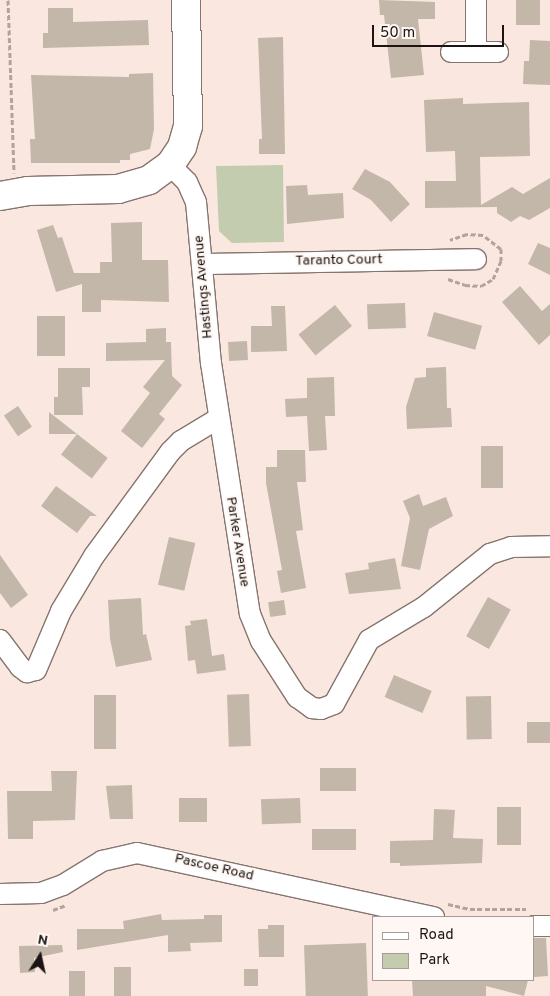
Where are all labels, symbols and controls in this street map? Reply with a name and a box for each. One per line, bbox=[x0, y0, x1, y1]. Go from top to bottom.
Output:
scale bar bbox=[375, 15, 508, 47]
text: 50 m bbox=[380, 24, 415, 43]
street label: Hastings Avenue bbox=[191, 234, 217, 340]
street label: Taranto Court bbox=[295, 252, 383, 270]
street label: Parker Avenue bbox=[222, 495, 252, 589]
street label: Pascoe Road bbox=[173, 851, 255, 885]
legend bbox=[372, 916, 535, 981]
text: Road bbox=[419, 926, 454, 945]
north arrow bbox=[15, 931, 65, 981]
text: N bbox=[36, 931, 49, 950]
text: Park bbox=[419, 951, 450, 970]

